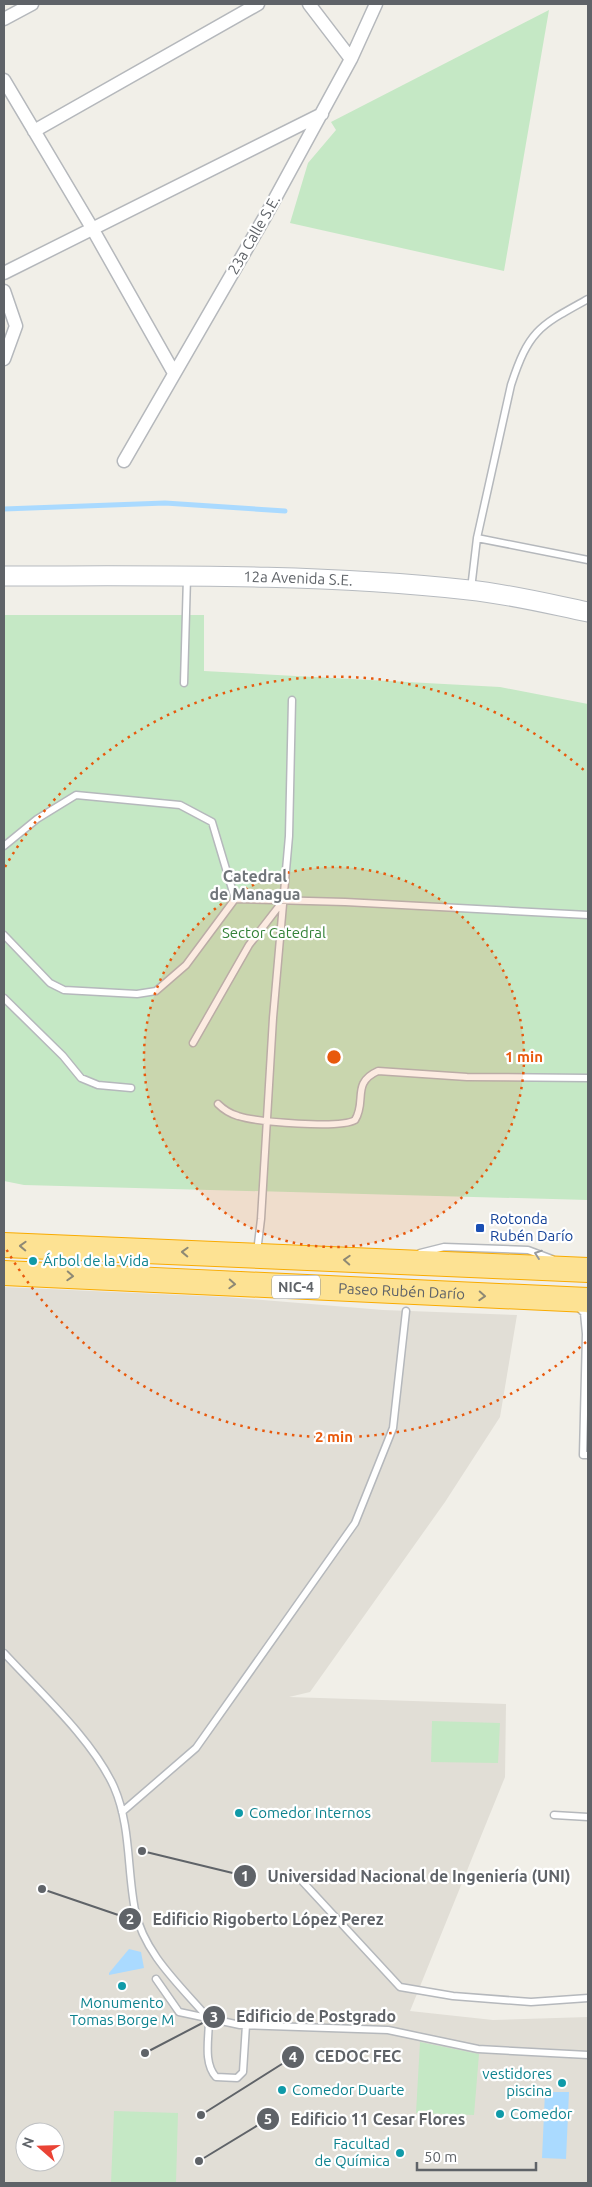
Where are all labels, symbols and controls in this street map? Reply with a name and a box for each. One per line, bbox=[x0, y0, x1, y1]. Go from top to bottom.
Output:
street label: 23a Calle S.E. bbox=[224, 192, 283, 277]
street label: 12a Avenida S.E. bbox=[243, 568, 353, 589]
district label: Catedral de Managua bbox=[209, 867, 301, 903]
park label: Sector Catedral bbox=[222, 924, 326, 941]
centre of rings bbox=[325, 1048, 343, 1066]
text: 1 min bbox=[505, 1048, 543, 1065]
place label: Rotonda Rubén Darío bbox=[490, 1210, 573, 1244]
marker: Rotonda Rubén Darío bbox=[474, 1222, 486, 1234]
one-way arrow bbox=[18, 1240, 26, 1251]
one-way arrow bbox=[181, 1247, 189, 1258]
one-way arrow bbox=[534, 1250, 543, 1260]
place label: Árbol de la Vida bbox=[43, 1252, 149, 1269]
marker: Árbol de la Vida bbox=[27, 1255, 39, 1267]
one-way arrow bbox=[343, 1255, 351, 1266]
one-way arrow bbox=[66, 1271, 74, 1282]
road number: NIC-4 bbox=[272, 1275, 320, 1298]
one-way arrow bbox=[228, 1279, 236, 1290]
street label: Paseo Rubén Darío bbox=[338, 1279, 465, 1302]
one-way arrow bbox=[478, 1291, 486, 1302]
text: 2 min bbox=[315, 1428, 353, 1445]
place label: Comedor Internos bbox=[249, 1804, 371, 1821]
marker: Comedor Internos bbox=[233, 1807, 245, 1819]
callout: Universidad Nacional de Ingeniería (UNI) bbox=[233, 1861, 580, 1892]
text: 1 bbox=[241, 1867, 249, 1884]
text: Universidad Nacional de Ingeniería (UNI) bbox=[268, 1867, 570, 1886]
callout: Edificio Rigoberto López Perez bbox=[118, 1904, 394, 1935]
text: 2 bbox=[126, 1910, 134, 1927]
text: Edificio Rigoberto López Perez bbox=[153, 1910, 384, 1928]
marker: Monumento Tomas Borge M bbox=[116, 1980, 128, 1992]
place label: Monumento Tomas Borge M bbox=[70, 1994, 174, 2028]
callout: Edificio de Postgrado bbox=[201, 2001, 407, 2032]
text: Edificio de Postgrado bbox=[236, 2007, 396, 2025]
text: 3 bbox=[210, 2008, 218, 2025]
callout: CEDOC FEC bbox=[280, 2041, 412, 2072]
text: CEDOC FEC bbox=[315, 2047, 401, 2065]
text: 4 bbox=[289, 2048, 297, 2065]
place label: vestidores piscina bbox=[482, 2065, 552, 2099]
marker: vestidores piscina bbox=[556, 2077, 568, 2089]
place label: Comedor Duarte bbox=[292, 2081, 405, 2098]
marker: Comedor Duarte bbox=[276, 2084, 288, 2096]
callout: Edificio 11 Cesar Flores bbox=[256, 2103, 475, 2134]
place label: Comedor bbox=[510, 2105, 573, 2122]
marker: Comedor bbox=[494, 2108, 506, 2120]
text: 5 bbox=[264, 2110, 272, 2127]
text: Edificio 11 Cesar Flores bbox=[291, 2110, 465, 2128]
north arrow bbox=[15, 2122, 65, 2172]
text: N bbox=[18, 2135, 37, 2150]
place label: Facultad de Química bbox=[314, 2135, 390, 2169]
scale bar bbox=[417, 2140, 536, 2172]
marker: Facultad de Química bbox=[394, 2147, 406, 2159]
text: 50 m bbox=[424, 2148, 457, 2165]

